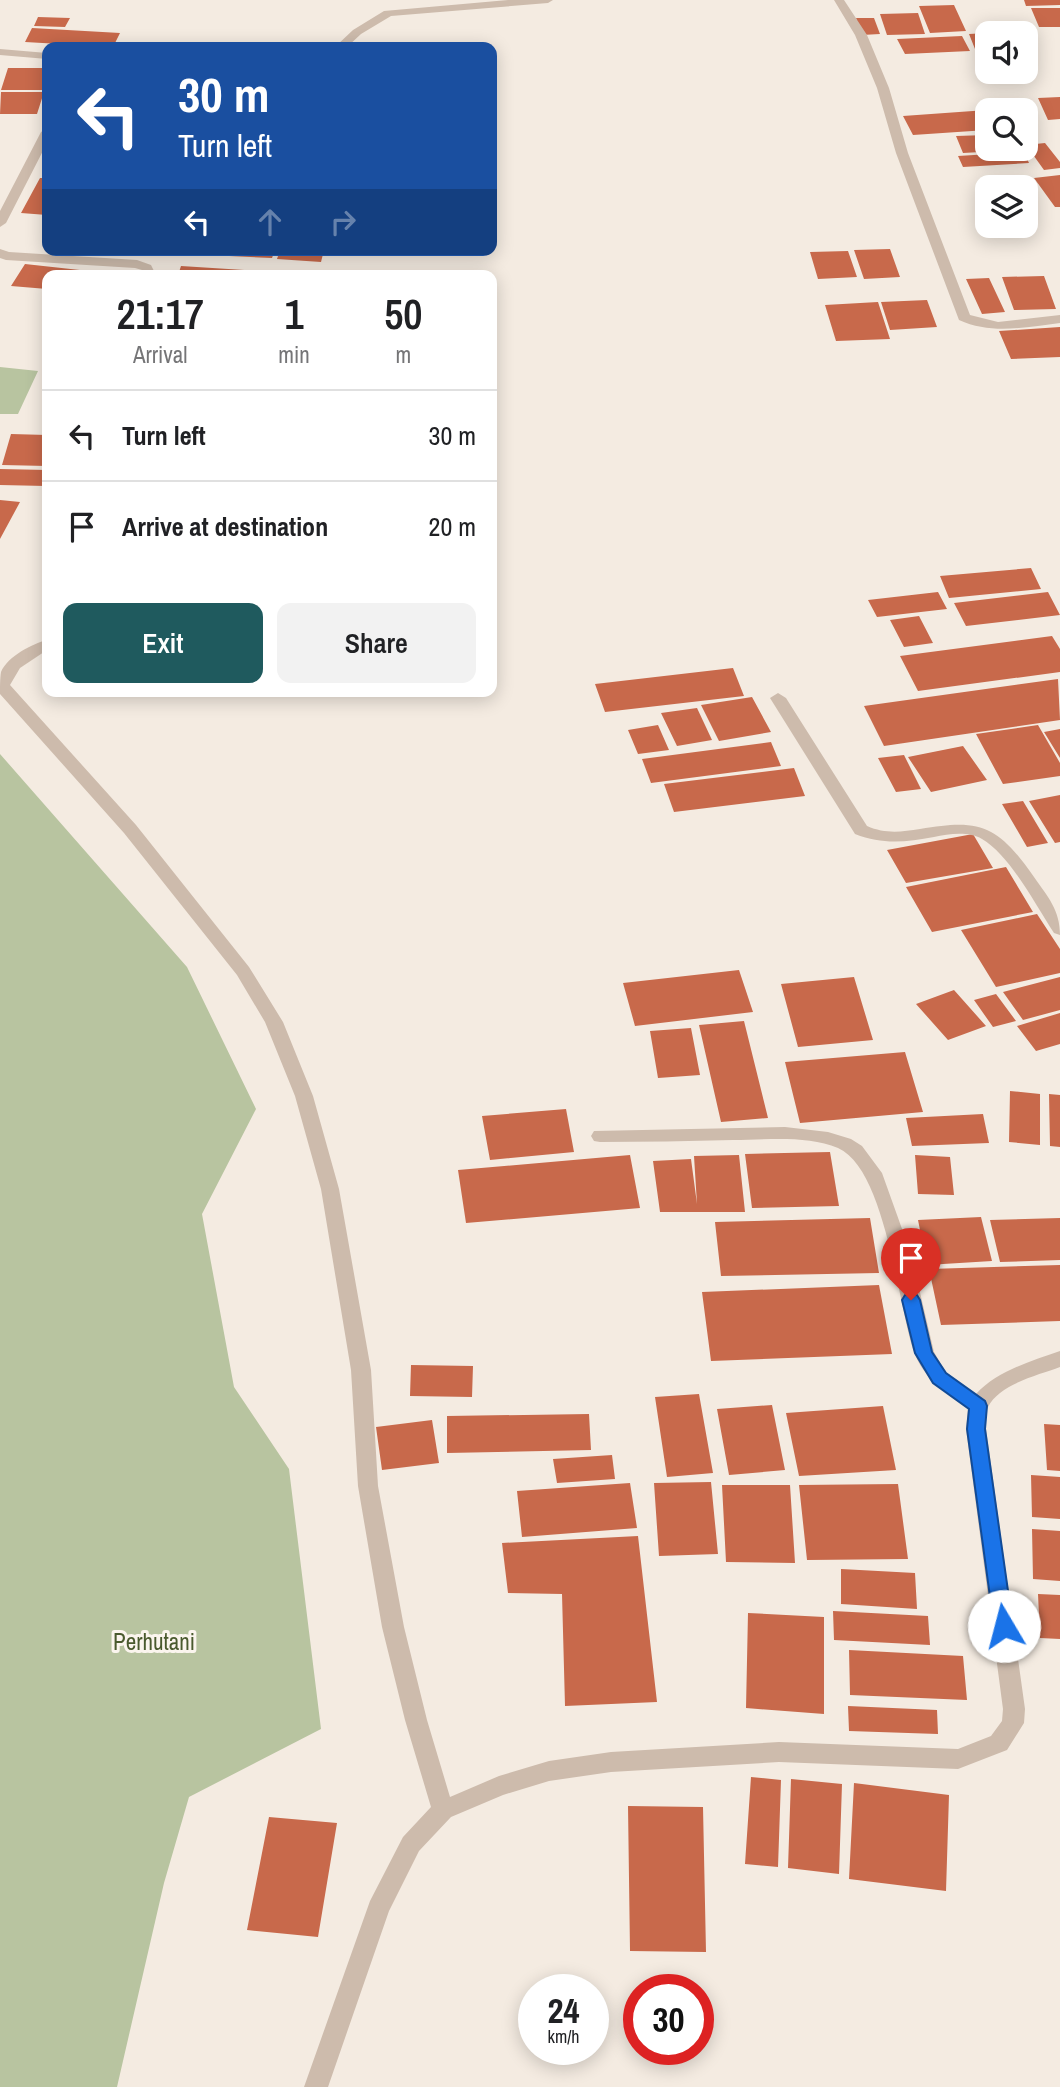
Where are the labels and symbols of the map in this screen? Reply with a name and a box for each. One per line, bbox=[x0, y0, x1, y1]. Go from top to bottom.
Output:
pin bbox=[881, 1228, 941, 1300]
position arrow bbox=[967, 1589, 1041, 1663]
park label: Perhutani bbox=[113, 1626, 195, 1657]
speed limit sign: 30 bbox=[623, 1974, 714, 2065]

